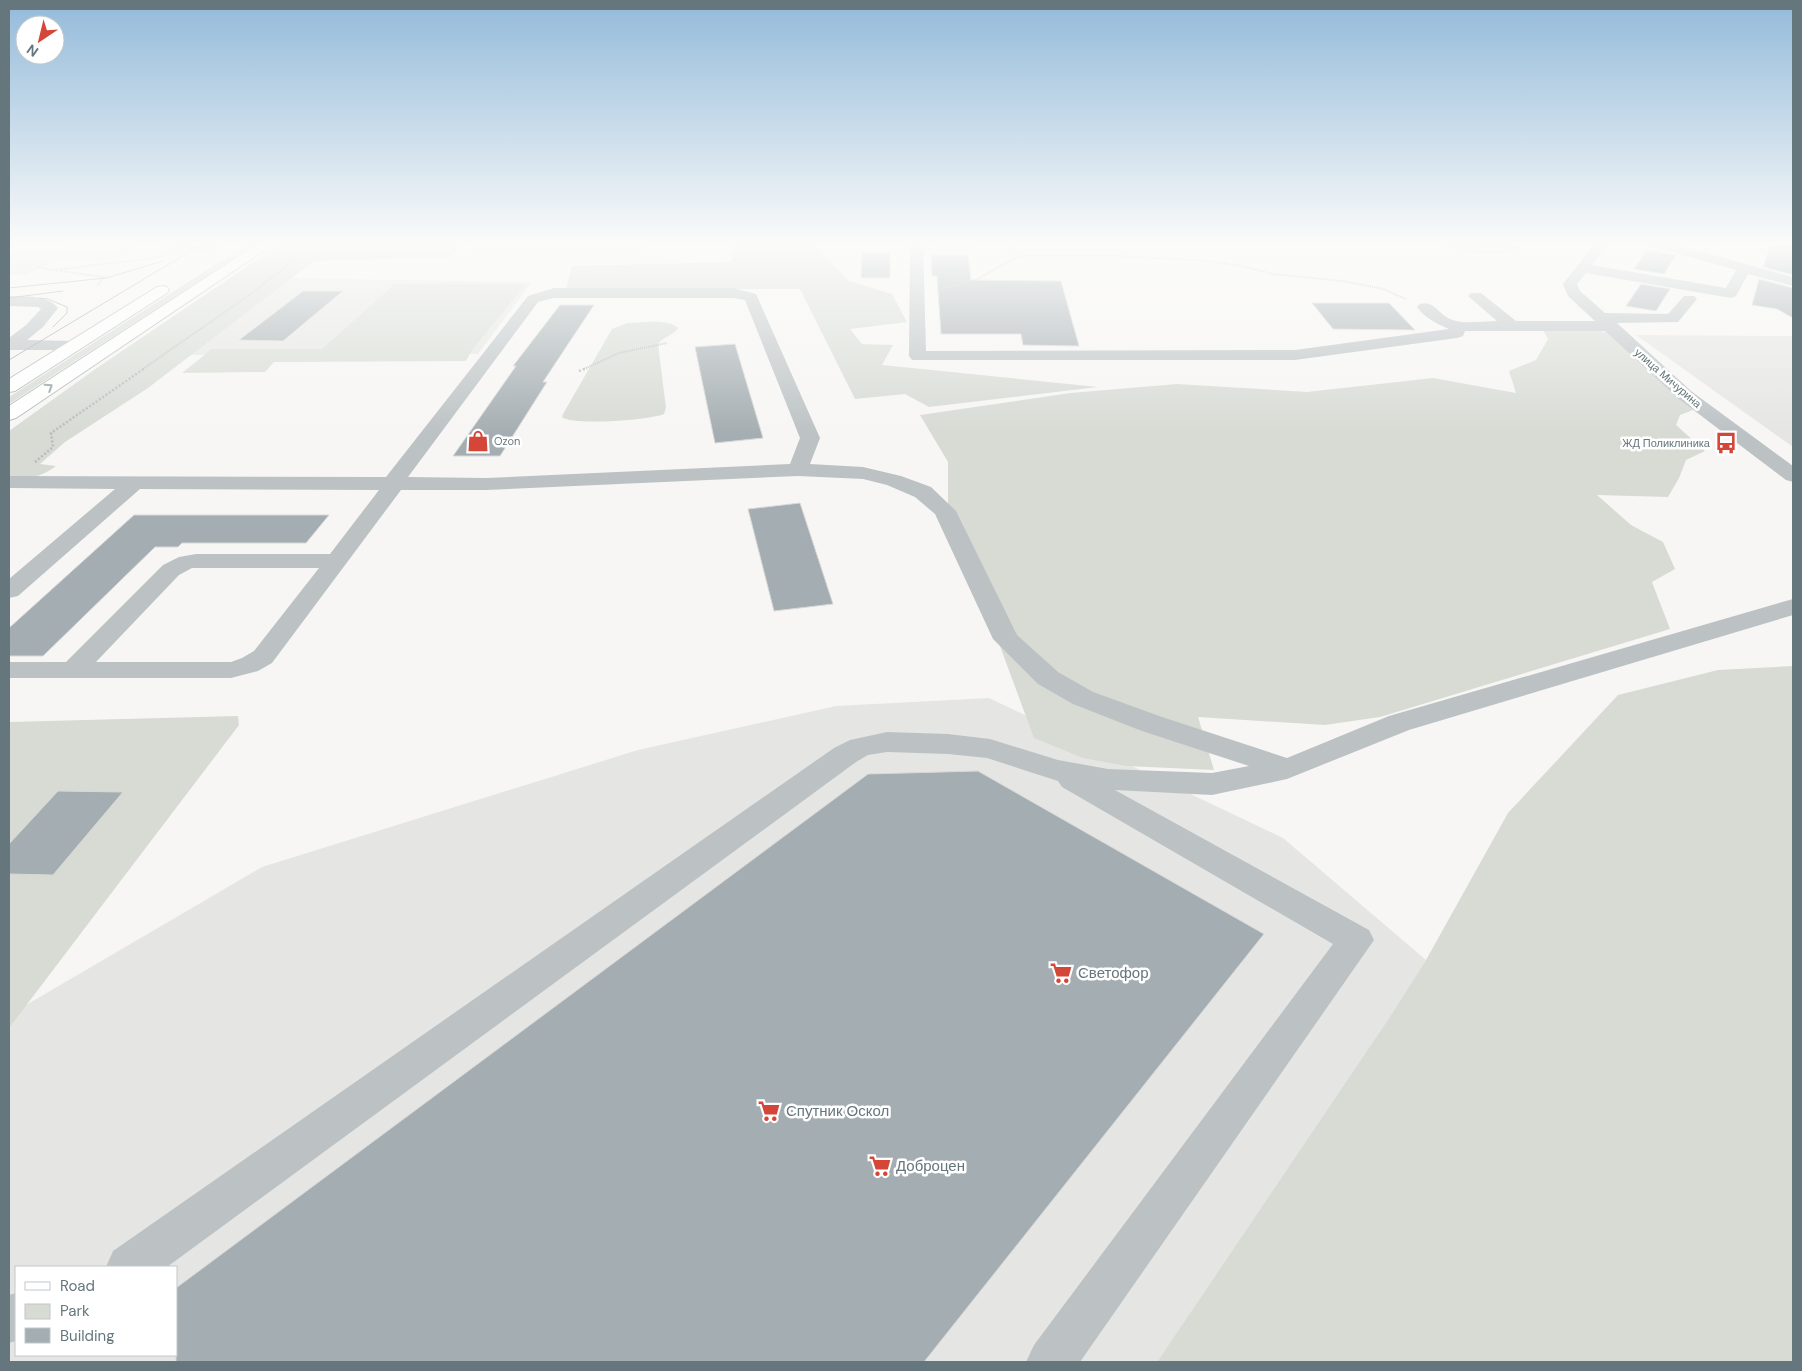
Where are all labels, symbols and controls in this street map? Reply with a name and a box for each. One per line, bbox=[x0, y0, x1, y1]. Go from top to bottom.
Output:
north arrow bbox=[15, 15, 65, 65]
text: N bbox=[23, 40, 42, 61]
street label: улица Мичурина bbox=[1632, 345, 1705, 411]
one-way arrow bbox=[44, 384, 53, 393]
shop icon: Ozon bbox=[465, 428, 491, 454]
bus stop icon: ЖД Поликлиника bbox=[1713, 430, 1739, 456]
place label: Ozon bbox=[494, 434, 520, 448]
place label: ЖД Поликлиника bbox=[1622, 436, 1711, 450]
supermarket icon: Светофор bbox=[1048, 960, 1074, 986]
place label: Светофор bbox=[1078, 963, 1149, 983]
supermarket icon: Спутник Оскол bbox=[756, 1098, 782, 1124]
place label: Спутник Оскол bbox=[786, 1101, 889, 1121]
supermarket icon: Доброцен bbox=[867, 1153, 893, 1179]
place label: Доброцен bbox=[896, 1156, 965, 1176]
legend bbox=[15, 1266, 178, 1356]
text: Road bbox=[60, 1276, 95, 1296]
text: Park bbox=[60, 1301, 90, 1321]
text: Building bbox=[60, 1326, 115, 1346]

